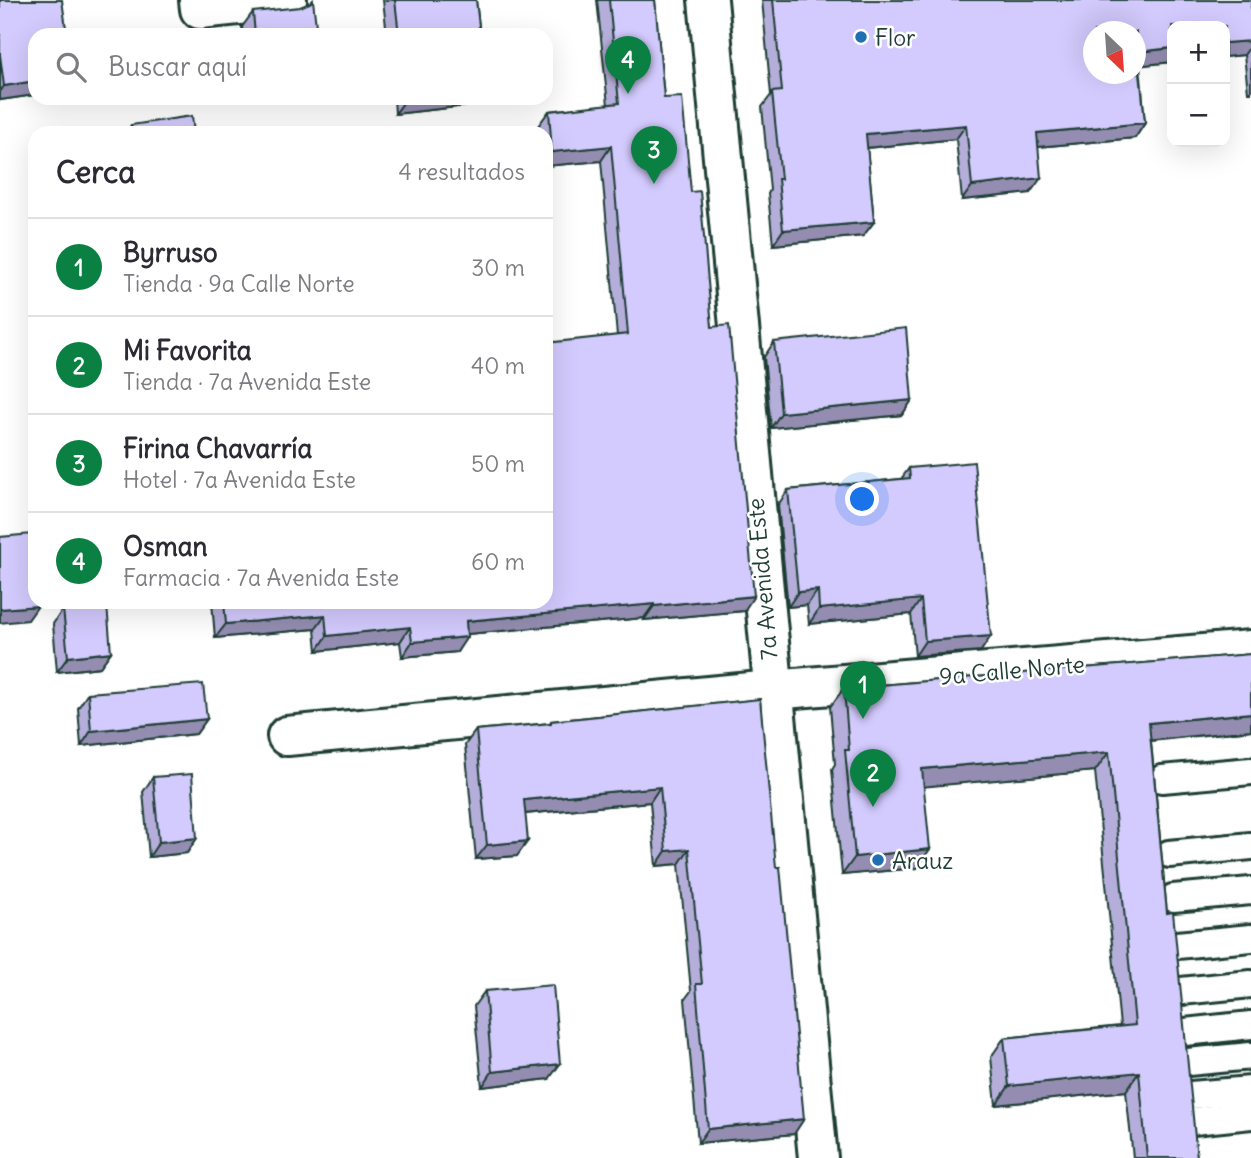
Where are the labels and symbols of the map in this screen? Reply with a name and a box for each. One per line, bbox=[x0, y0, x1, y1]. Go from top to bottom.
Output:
north arrow bbox=[1083, 21, 1146, 84]
place label: Flor bbox=[875, 23, 916, 52]
marker: Flor bbox=[853, 29, 869, 45]
pin: 4 bbox=[605, 36, 651, 94]
pin: 3 bbox=[631, 126, 677, 184]
your location bbox=[845, 482, 879, 516]
street label: 7a Avenida Este bbox=[740, 497, 784, 661]
street label: 9a Calle Norte bbox=[938, 649, 1086, 691]
pin: 1 bbox=[840, 661, 886, 719]
pin: 2 bbox=[850, 749, 896, 807]
place label: Arauz bbox=[892, 846, 953, 875]
marker: Arauz bbox=[870, 852, 886, 868]

